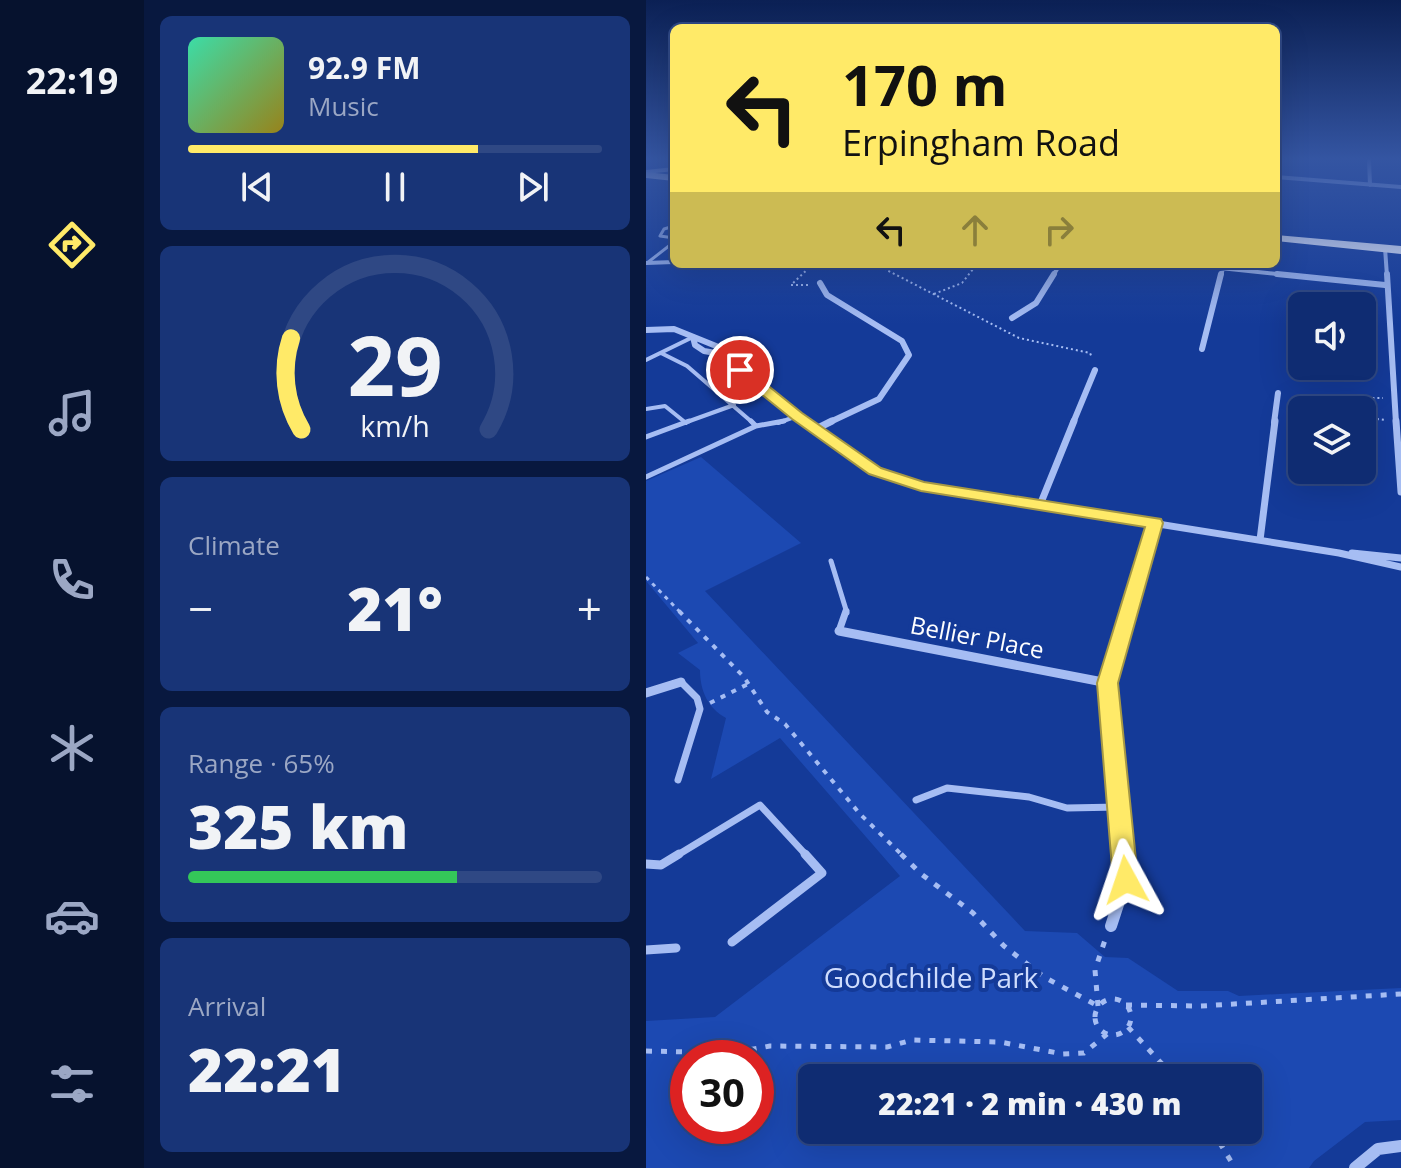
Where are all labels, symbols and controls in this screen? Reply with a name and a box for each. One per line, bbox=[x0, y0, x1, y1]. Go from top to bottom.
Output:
text: 170 m bbox=[842, 46, 1008, 122]
text: 92.9 FM bbox=[308, 47, 421, 88]
text: 22:19 bbox=[26, 56, 118, 105]
icon: left bbox=[710, 56, 814, 160]
text: Music bbox=[308, 88, 379, 124]
text: Erpingham Road bbox=[842, 118, 1120, 167]
icon: previous bbox=[235, 165, 279, 209]
icon: pause bbox=[373, 165, 417, 209]
icon: next bbox=[511, 165, 555, 209]
icon: left bbox=[869, 208, 913, 252]
icon: ahead bbox=[953, 208, 997, 252]
icon: right bbox=[1037, 208, 1081, 252]
icon: directions bbox=[44, 217, 100, 273]
map controls bbox=[1288, 292, 1376, 484]
button: sound bbox=[1288, 292, 1376, 380]
text: 29 bbox=[347, 306, 443, 419]
pin bbox=[706, 336, 774, 404]
icon: arrive bbox=[718, 348, 762, 392]
icon: music bbox=[44, 385, 100, 441]
button: layers bbox=[1288, 396, 1376, 484]
text: km/h bbox=[360, 406, 430, 445]
text: Climate bbox=[188, 527, 280, 563]
icon: phone bbox=[44, 552, 100, 608]
text: 21° bbox=[347, 567, 443, 649]
text: − bbox=[188, 578, 213, 638]
text: + bbox=[577, 578, 602, 638]
street label: Bellier Place bbox=[908, 607, 1047, 666]
icon: climate bbox=[44, 720, 100, 776]
text: Range · 65% bbox=[188, 745, 335, 781]
text: 325 km bbox=[188, 785, 409, 867]
position arrow bbox=[1084, 838, 1168, 922]
icon: car bbox=[44, 888, 100, 944]
park label: Goodchilde Park bbox=[824, 958, 1039, 996]
text: Arrival bbox=[188, 988, 266, 1024]
text: 22:21 bbox=[188, 1028, 346, 1110]
speed limit sign: 30 bbox=[670, 1040, 774, 1144]
icon: filters bbox=[44, 1056, 100, 1112]
text: 22:21 · 2 min · 430 m bbox=[878, 1083, 1182, 1124]

